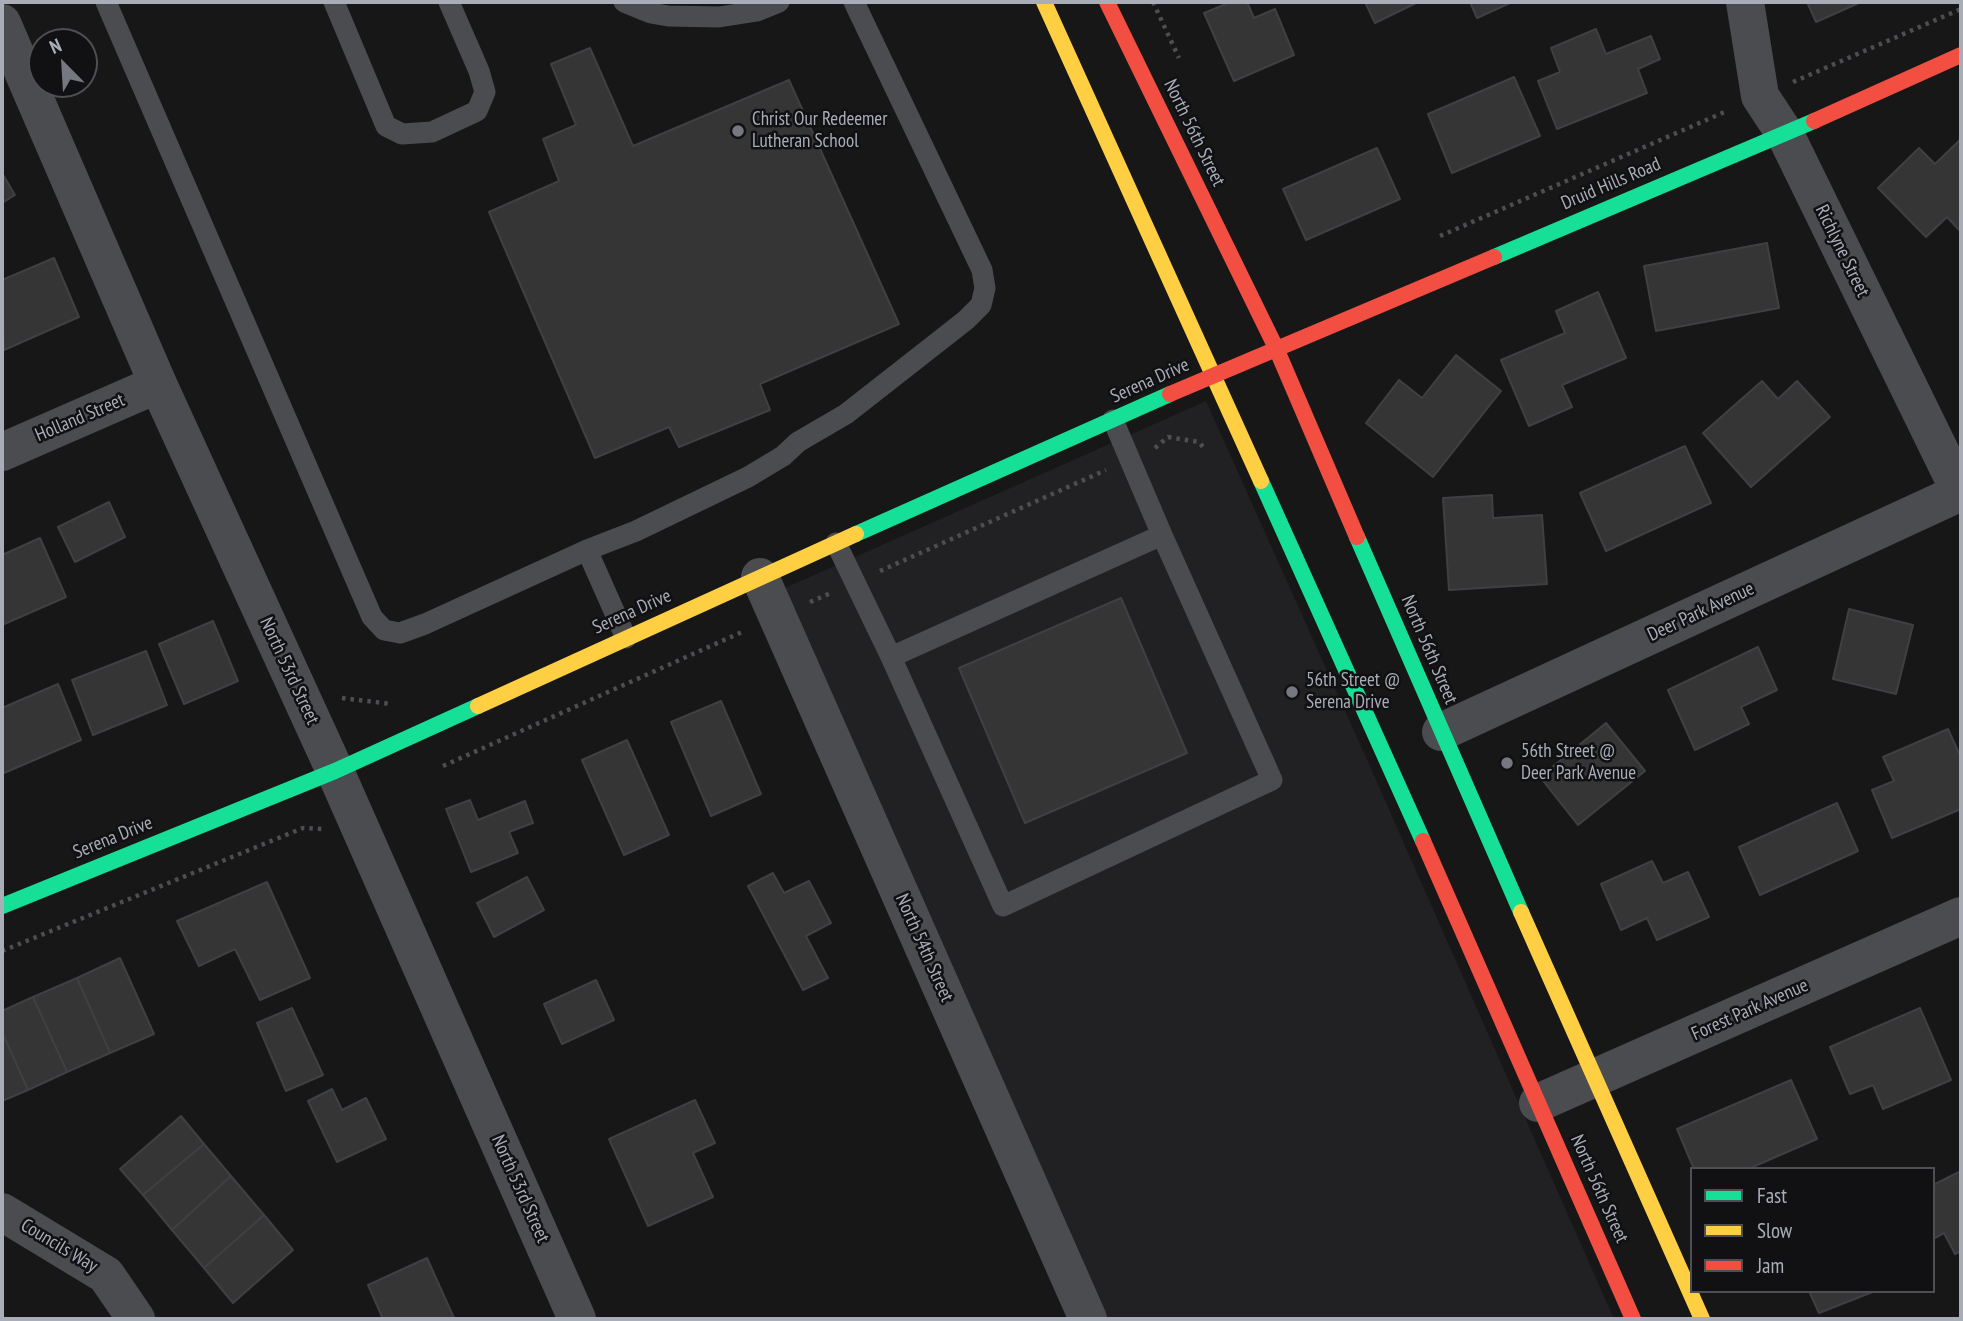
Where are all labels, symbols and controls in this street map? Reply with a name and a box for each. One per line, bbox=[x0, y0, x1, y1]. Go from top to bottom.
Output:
north arrow bbox=[28, 28, 98, 98]
text: N bbox=[46, 33, 65, 59]
street label: North 56th Street bbox=[1158, 76, 1230, 190]
place label: Christ Our Redeemer Lutheran School bbox=[752, 109, 887, 153]
marker: Christ Our Redeemer Lutheran School bbox=[730, 123, 746, 139]
street label: Druid Hills Road bbox=[1558, 153, 1664, 215]
street label: Richlyne Street bbox=[1810, 201, 1874, 301]
street label: Serena Drive bbox=[1107, 354, 1193, 408]
street label: Holland Street bbox=[32, 389, 128, 447]
street label: Deer Park Avenue bbox=[1644, 577, 1758, 647]
street label: Serena Drive bbox=[589, 585, 675, 639]
street label: North 56th Street bbox=[1396, 592, 1462, 708]
street label: North 53rd Street bbox=[254, 614, 324, 728]
place label: 56th Street @ Serena Drive bbox=[1306, 670, 1400, 714]
marker: 56th Street @ Serena Drive bbox=[1284, 684, 1300, 700]
place label: 56th Street @ Deer Park Avenue bbox=[1521, 741, 1636, 785]
marker: 56th Street @ Deer Park Avenue bbox=[1499, 755, 1515, 771]
street label: Serena Drive bbox=[70, 812, 156, 864]
street label: North 54th Street bbox=[890, 890, 958, 1006]
street label: Forest Park Avenue bbox=[1688, 974, 1812, 1046]
street label: North 56th Street bbox=[1565, 1131, 1633, 1247]
street label: North 53rd Street bbox=[486, 1132, 554, 1246]
legend bbox=[1690, 1167, 1935, 1293]
text: Fast bbox=[1757, 1182, 1787, 1209]
street label: Councils Way bbox=[16, 1214, 102, 1278]
text: Slow bbox=[1757, 1217, 1792, 1244]
text: Jam bbox=[1757, 1252, 1784, 1279]

